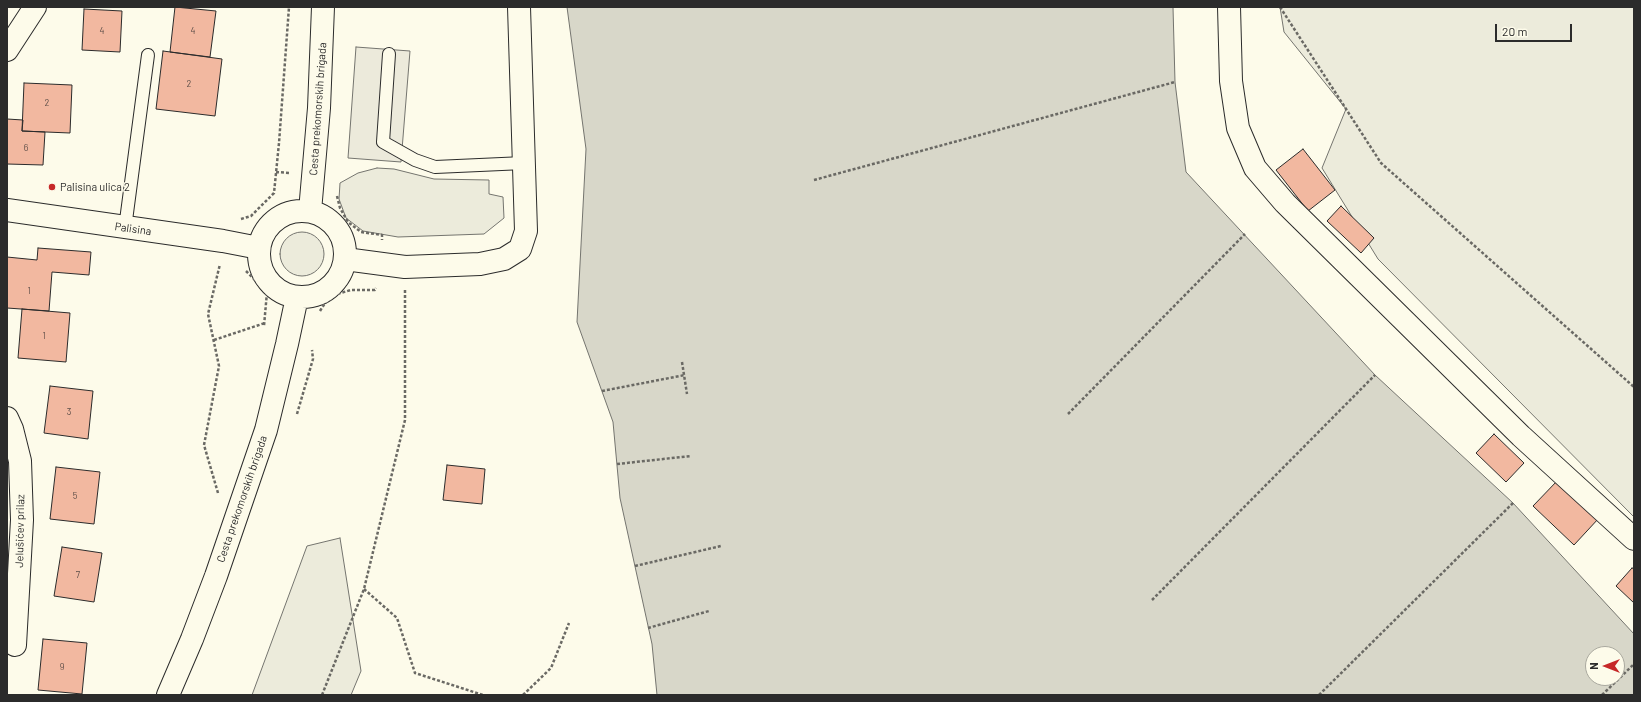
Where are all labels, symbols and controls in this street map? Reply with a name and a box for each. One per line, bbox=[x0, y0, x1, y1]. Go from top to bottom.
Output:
scale bar bbox=[1497, 16, 1574, 42]
text: 20 m bbox=[1502, 24, 1528, 38]
house number: 4 bbox=[100, 26, 104, 36]
house number: 4 bbox=[191, 26, 195, 36]
street label: Cesta prekomorskih brigada bbox=[307, 42, 329, 176]
house number: 2 bbox=[187, 79, 191, 89]
house number: 2 bbox=[45, 98, 49, 108]
house number: 6 bbox=[24, 143, 28, 153]
place label: Palisina ulica 2 bbox=[60, 180, 130, 194]
marker: Palisina ulica 2 bbox=[47, 182, 57, 192]
street label: Palisina bbox=[114, 220, 152, 238]
house number: 1 bbox=[27, 286, 31, 296]
house number: 1 bbox=[42, 331, 46, 341]
house number: 3 bbox=[67, 407, 71, 417]
street label: Cesta prekomorskih brigada bbox=[214, 434, 270, 564]
house number: 5 bbox=[73, 491, 77, 501]
street label: Jelušićev prilaz bbox=[13, 494, 27, 568]
house number: 7 bbox=[76, 570, 80, 580]
north arrow bbox=[1585, 646, 1625, 686]
house number: 9 bbox=[60, 662, 64, 672]
text: N bbox=[1587, 662, 1600, 670]

